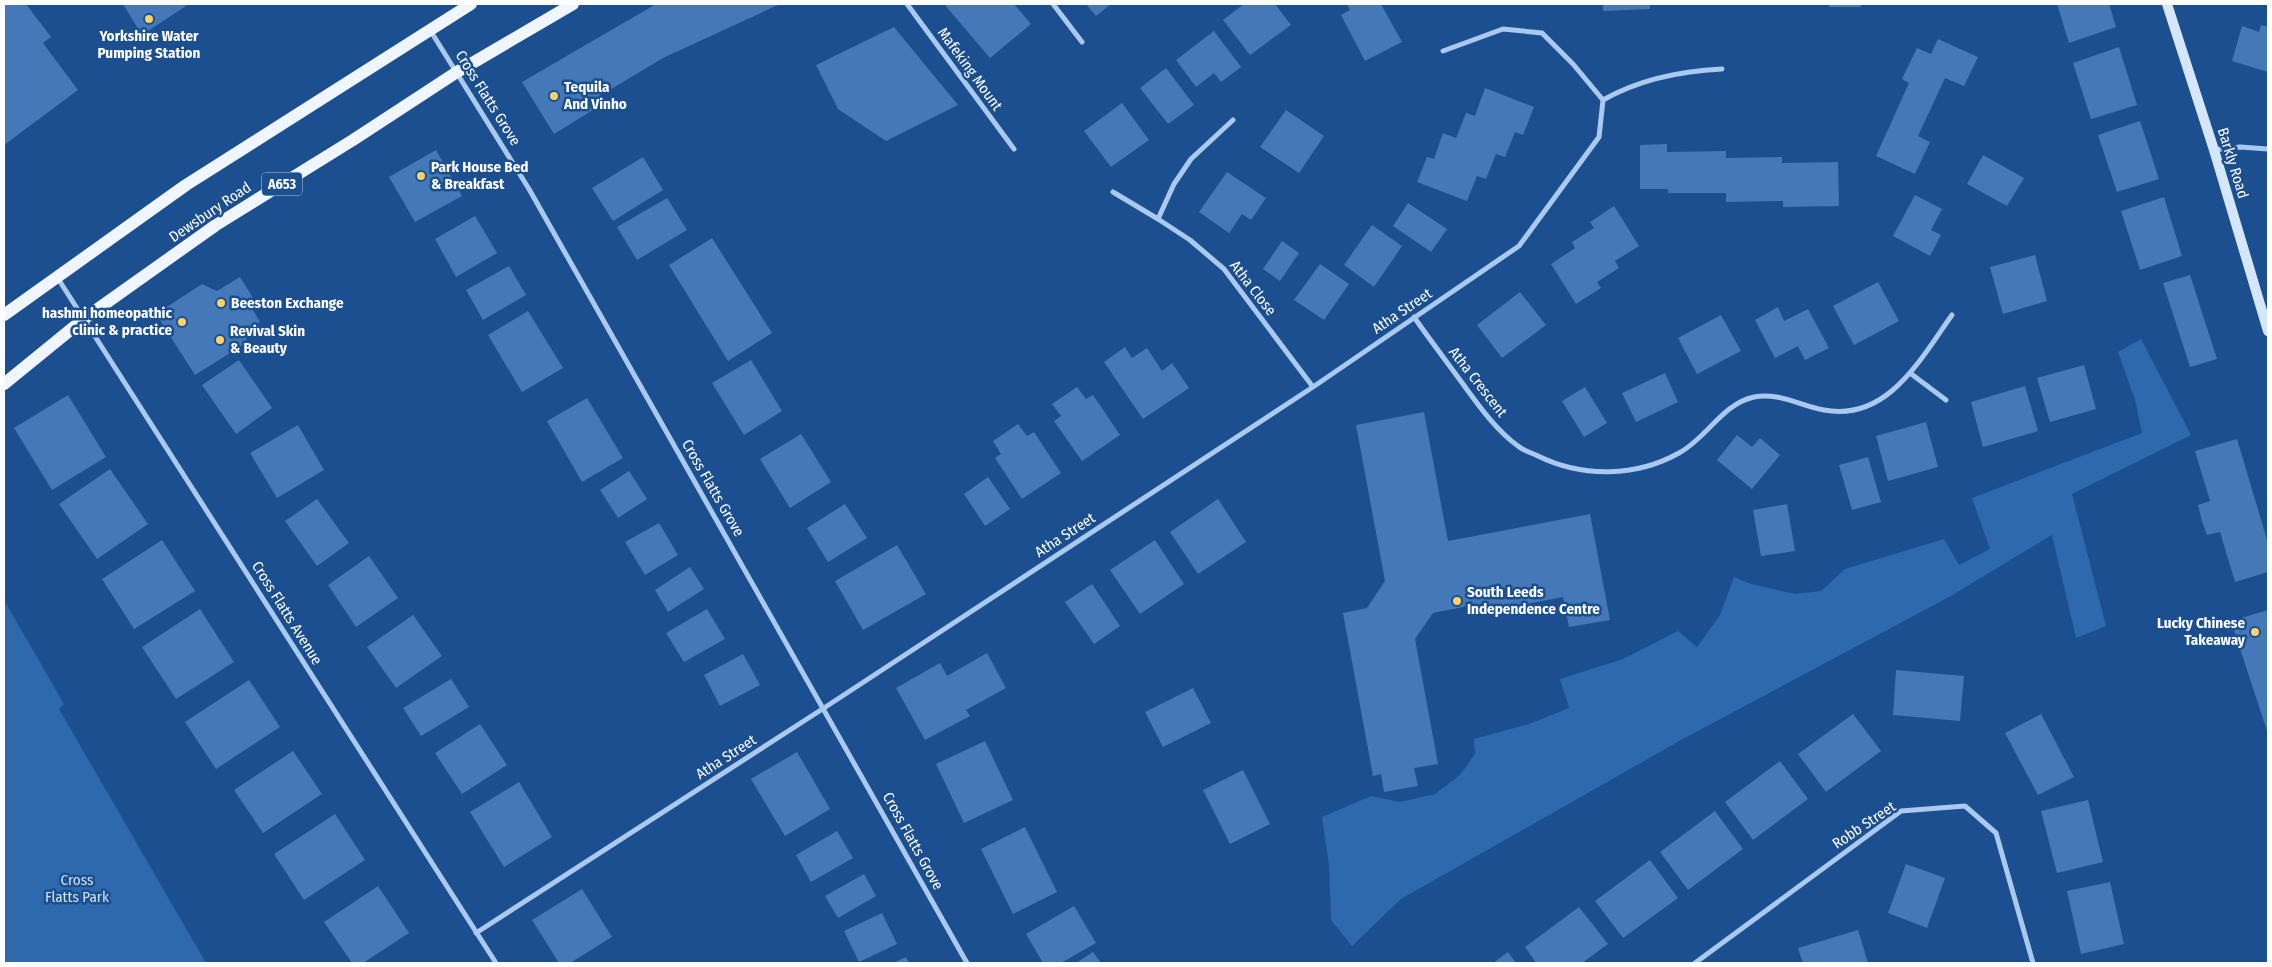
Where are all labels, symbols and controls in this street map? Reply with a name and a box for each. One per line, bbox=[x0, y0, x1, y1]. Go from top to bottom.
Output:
marker: Yorkshire Water Pumping Station bbox=[143, 13, 155, 25]
street label: Mafeking Mount bbox=[934, 24, 1006, 114]
place label: Yorkshire Water Pumping Station bbox=[98, 27, 201, 62]
street label: Cross Flatts Grove bbox=[451, 47, 525, 149]
place label: Tequila And Vinho bbox=[563, 78, 627, 113]
marker: Tequila And Vinho bbox=[548, 90, 560, 102]
street label: Barkly Road bbox=[2214, 126, 2252, 200]
place label: Park House Bed & Breakfast bbox=[431, 158, 528, 193]
marker: Park House Bed & Breakfast bbox=[415, 170, 427, 182]
road number: A653 bbox=[262, 172, 302, 195]
street label: Dewsbury Road bbox=[166, 178, 254, 246]
street label: Atha Close bbox=[1226, 257, 1280, 319]
street label: Atha Street bbox=[1369, 284, 1435, 338]
place label: Beeston Exchange bbox=[231, 294, 344, 312]
marker: Beeston Exchange bbox=[215, 297, 227, 309]
place label: hashmi homeopathic clinic & practice bbox=[42, 304, 172, 339]
marker: hashmi homeopathic clinic & practice bbox=[176, 316, 188, 328]
place label: Revival Skin & Beauty bbox=[230, 322, 305, 357]
marker: Revival Skin & Beauty bbox=[214, 334, 226, 346]
street label: Atha Crescent bbox=[1445, 343, 1511, 421]
street label: Cross Flatts Grove bbox=[678, 436, 748, 540]
street label: Atha Street bbox=[1031, 509, 1099, 561]
street label: Cross Flatts Avenue bbox=[248, 558, 326, 668]
place label: South Leeds Independence Centre bbox=[1467, 583, 1600, 618]
marker: South Leeds Independence Centre bbox=[1451, 595, 1463, 607]
place label: Lucky Chinese Takeaway bbox=[2157, 614, 2246, 649]
marker: Lucky Chinese Takeaway bbox=[2249, 626, 2261, 638]
street label: Atha Street bbox=[692, 731, 760, 783]
street label: Cross Flatts Grove bbox=[879, 789, 947, 893]
street label: Robb Street bbox=[1829, 797, 1899, 853]
park label: Cross Flatts Park bbox=[45, 871, 109, 906]

